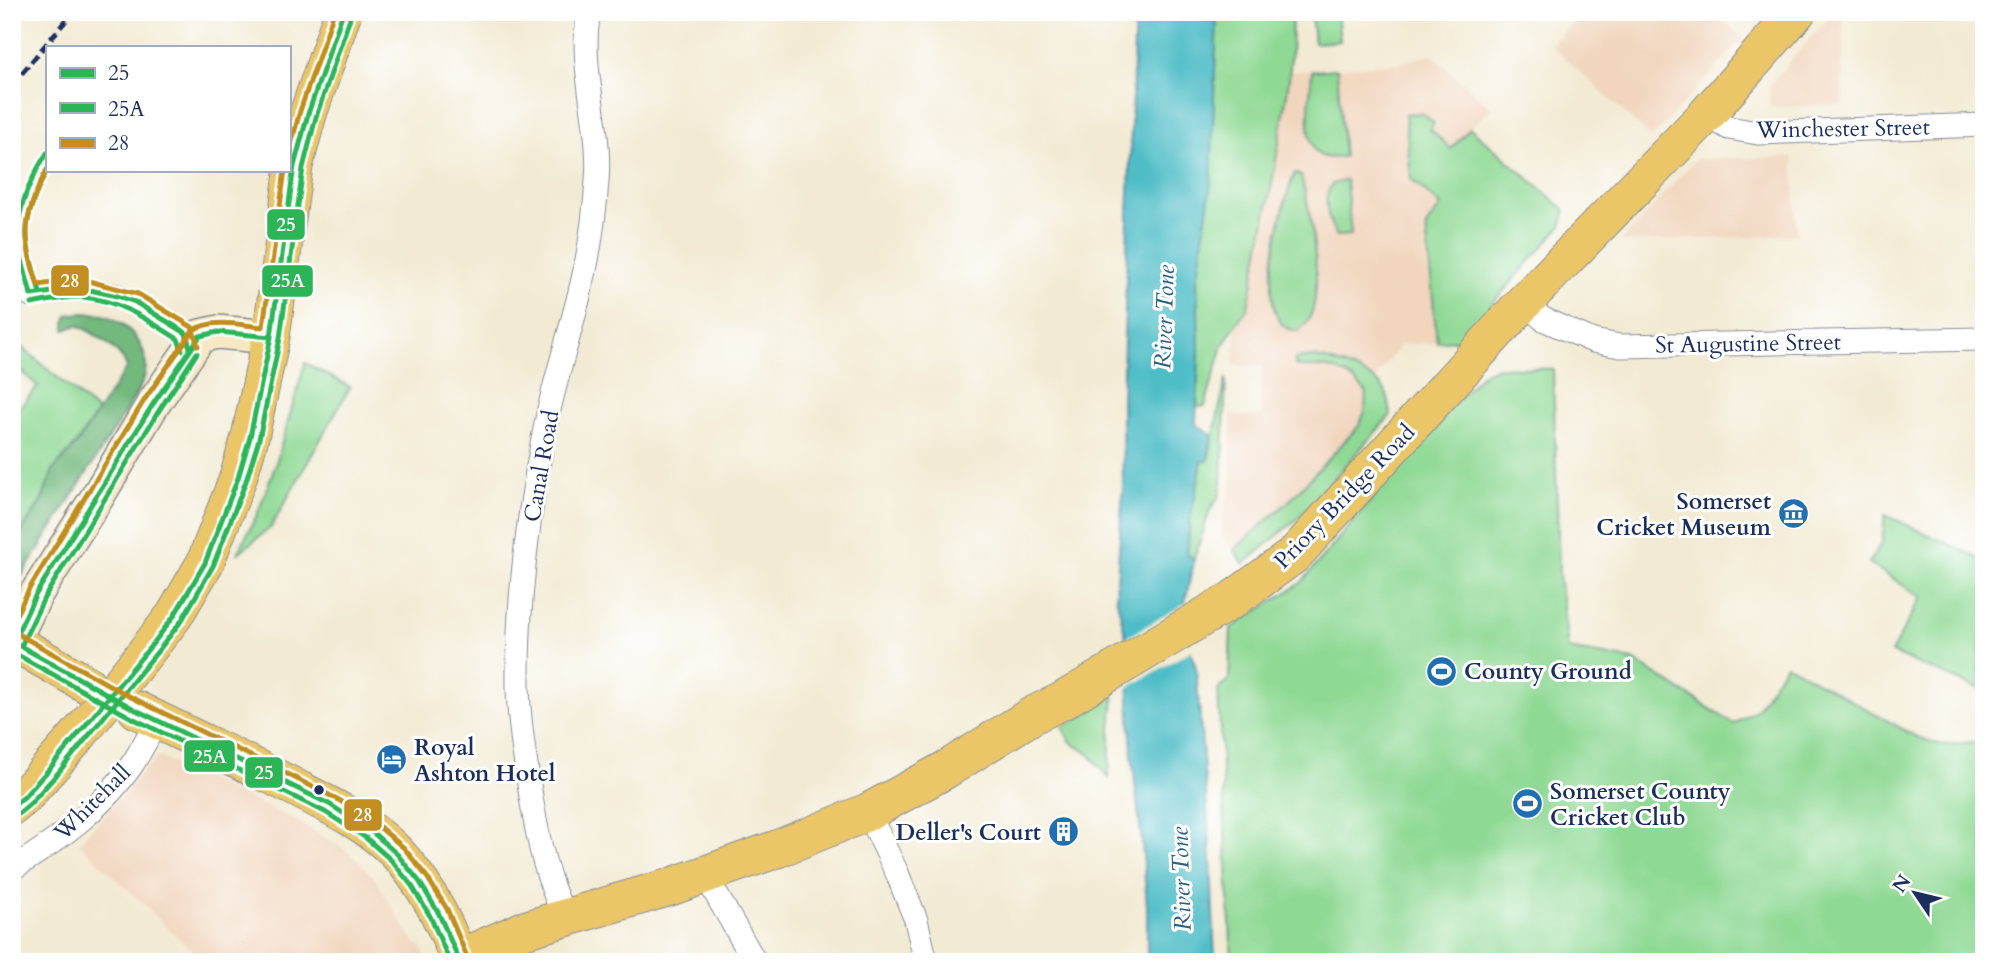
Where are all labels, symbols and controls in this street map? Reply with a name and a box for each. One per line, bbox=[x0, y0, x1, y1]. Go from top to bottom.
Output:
legend bbox=[46, 46, 290, 172]
text: 25 bbox=[108, 59, 130, 88]
text: 25A bbox=[108, 95, 145, 124]
street label: Winchester Street bbox=[1755, 111, 1930, 146]
text: 28 bbox=[108, 129, 130, 158]
line badge: 25 bbox=[266, 208, 306, 241]
text: 25 bbox=[276, 212, 296, 238]
line badge: 28 bbox=[50, 264, 90, 297]
line badge: 25A bbox=[261, 264, 314, 298]
water label: River Tone bbox=[1146, 264, 1183, 370]
text: 28 bbox=[60, 268, 80, 294]
text: 25A bbox=[271, 268, 306, 294]
street label: St Augustine Street bbox=[1655, 326, 1841, 361]
street label: Canal Road bbox=[516, 407, 567, 524]
street label: Priory Bridge Road bbox=[1267, 417, 1422, 576]
place label: Somerset Cricket Museum bbox=[1596, 486, 1772, 543]
museum icon: Somerset Cricket Museum bbox=[1777, 497, 1811, 531]
sports icon: County Ground bbox=[1424, 654, 1458, 688]
place label: County Ground bbox=[1464, 656, 1632, 687]
place label: Royal Ashton Hotel bbox=[414, 732, 556, 789]
line badge: 25A bbox=[183, 739, 236, 773]
hotel icon: Royal Ashton Hotel bbox=[374, 743, 408, 777]
text: 25A bbox=[193, 744, 228, 770]
line badge: 25 bbox=[244, 756, 284, 789]
street label: Whitehall bbox=[47, 757, 138, 848]
text: 25 bbox=[254, 760, 274, 786]
place label: Somerset County Cricket Club bbox=[1550, 776, 1731, 833]
unlabelled marker bbox=[312, 783, 326, 797]
sports icon: Somerset County Cricket Club bbox=[1510, 787, 1544, 821]
line badge: 28 bbox=[343, 798, 383, 832]
text: 28 bbox=[353, 802, 373, 828]
building icon: Deller's Court bbox=[1047, 815, 1081, 849]
place label: Deller's Court bbox=[896, 817, 1041, 848]
water label: River Tone bbox=[1163, 826, 1200, 932]
north arrow bbox=[1881, 858, 1951, 928]
text: N bbox=[1887, 869, 1918, 898]

